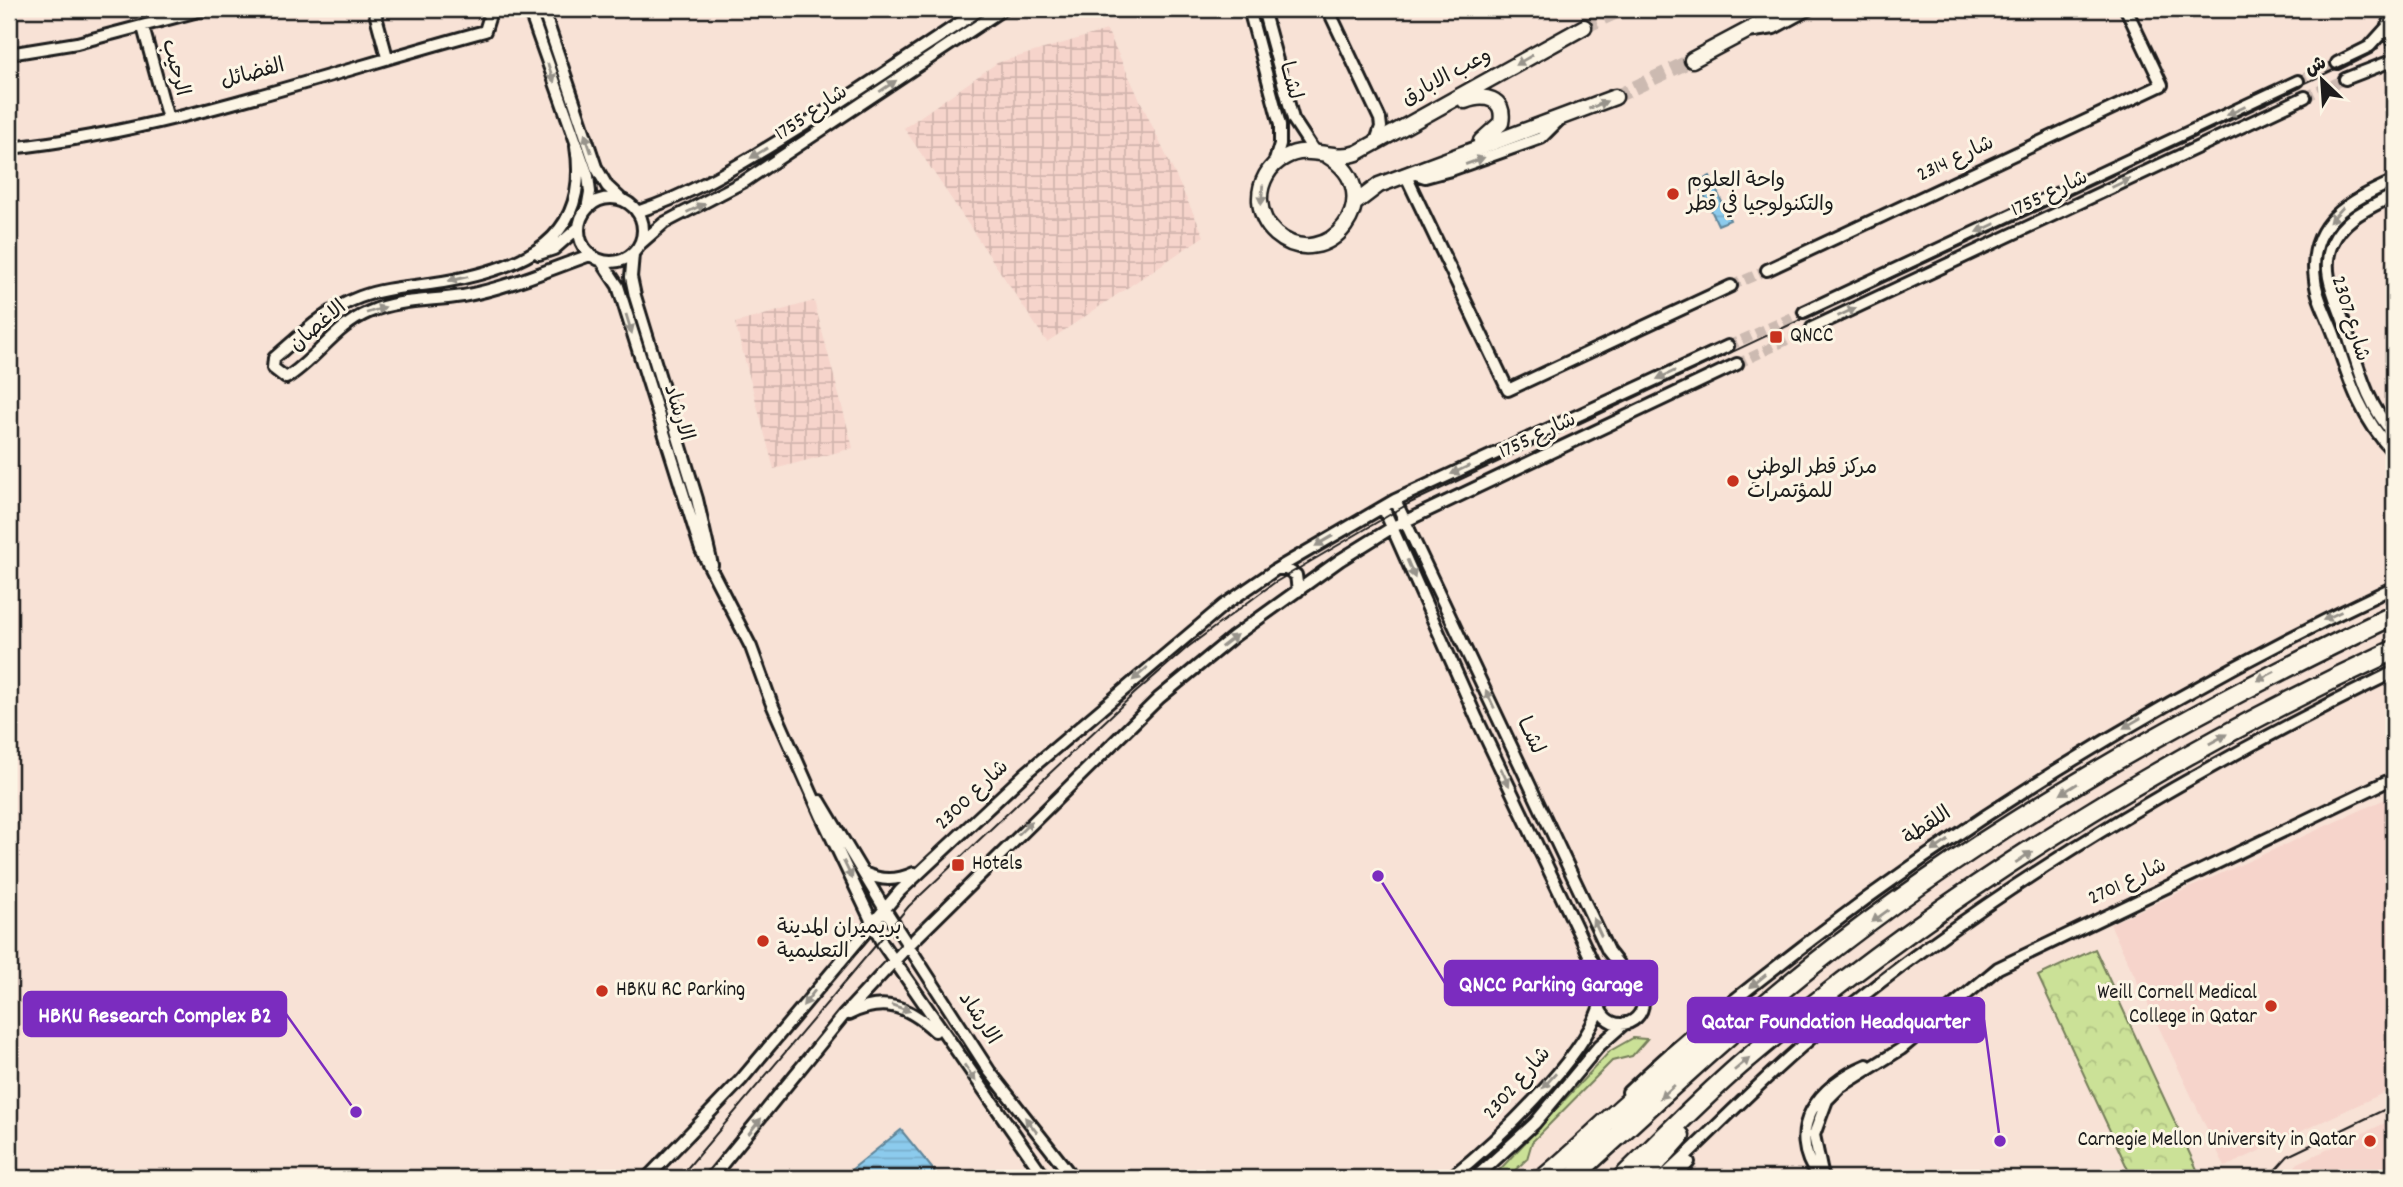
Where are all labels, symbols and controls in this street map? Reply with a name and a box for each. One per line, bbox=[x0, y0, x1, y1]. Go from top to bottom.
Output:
street label: الرحيب bbox=[152, 36, 196, 100]
street label: وعب الابارق bbox=[1396, 42, 1498, 114]
north arrow bbox=[2288, 46, 2358, 116]
text: ش bbox=[2301, 51, 2332, 84]
street label: الفضائل bbox=[218, 52, 288, 98]
one-way arrow bbox=[1515, 54, 1534, 67]
street label: لشــا bbox=[1270, 59, 1308, 103]
one-way arrow bbox=[546, 63, 557, 84]
street label: شارع 1755 bbox=[769, 79, 855, 149]
one-way arrow bbox=[879, 79, 897, 93]
one-way arrow bbox=[1587, 99, 1608, 110]
one-way arrow bbox=[2226, 105, 2246, 116]
street label: شارع 2314 bbox=[1912, 129, 2000, 191]
one-way arrow bbox=[582, 132, 593, 153]
one-way arrow bbox=[750, 146, 769, 159]
one-way arrow bbox=[1464, 156, 1485, 167]
street label: شارع 1755 bbox=[2006, 164, 2094, 226]
place label: واحة العلوم والتكنولوجيا في قطر bbox=[1685, 167, 1834, 221]
one-way arrow bbox=[2111, 177, 2131, 188]
one-way arrow bbox=[1256, 184, 1267, 206]
marker: واحة العلوم والتكنولوجيا في قطر bbox=[1665, 186, 1681, 202]
one-way arrow bbox=[686, 202, 706, 214]
one-way arrow bbox=[2328, 206, 2344, 224]
one-way arrow bbox=[1976, 222, 1996, 234]
street label: شارع 2307 bbox=[2322, 272, 2376, 366]
one-way arrow bbox=[447, 274, 469, 285]
street label: الاغصان bbox=[284, 294, 354, 360]
one-way arrow bbox=[366, 304, 387, 315]
one-way arrow bbox=[1837, 306, 1857, 318]
one-way arrow bbox=[625, 313, 635, 334]
place label: QNCC bbox=[1790, 322, 1833, 352]
marker: QNCC bbox=[1768, 329, 1784, 345]
one-way arrow bbox=[1656, 370, 1677, 381]
street label: الارشاد bbox=[654, 381, 700, 445]
street label: شارع 1755 bbox=[1494, 406, 1582, 468]
place label: مركز قطر الوطني للمؤتمرات bbox=[1747, 454, 1877, 508]
one-way arrow bbox=[1450, 464, 1470, 476]
marker: مركز قطر الوطني للمؤتمرات bbox=[1725, 473, 1741, 489]
one-way arrow bbox=[1315, 535, 1334, 547]
one-way arrow bbox=[1406, 559, 1417, 580]
one-way arrow bbox=[2322, 611, 2343, 622]
one-way arrow bbox=[1219, 634, 1237, 649]
one-way arrow bbox=[1132, 666, 1149, 681]
one-way arrow bbox=[2256, 670, 2276, 682]
one-way arrow bbox=[1484, 689, 1496, 709]
street label: لشــا bbox=[1507, 712, 1551, 760]
one-way arrow bbox=[2122, 717, 2141, 729]
one-way arrow bbox=[2209, 733, 2228, 745]
street label: شارع 2300 bbox=[929, 754, 1017, 838]
one-way arrow bbox=[1499, 767, 1511, 787]
one-way arrow bbox=[2060, 783, 2079, 796]
street label: اللقطة bbox=[1898, 800, 1958, 854]
one-way arrow bbox=[1016, 821, 1033, 837]
one-way arrow bbox=[1931, 839, 1949, 853]
place label: Hotels bbox=[972, 850, 1023, 880]
one-way arrow bbox=[2015, 850, 2033, 864]
street label: شارع 2701 bbox=[2084, 852, 2172, 914]
marker: Hotels bbox=[950, 857, 966, 873]
one-way arrow bbox=[842, 860, 853, 880]
one-way arrow bbox=[1871, 908, 1889, 922]
place label: بريميران المدينة التعليمية bbox=[777, 914, 902, 968]
one-way arrow bbox=[1591, 917, 1603, 937]
marker: بريميران المدينة التعليمية bbox=[755, 933, 771, 949]
callout: QNCC Parking Garage bbox=[1445, 961, 1657, 1005]
text: QNCC Parking Garage bbox=[1459, 970, 1643, 1003]
one-way arrow bbox=[1749, 974, 1767, 989]
place label: HBKU RC Parking bbox=[616, 976, 745, 1006]
place label: Weill Cornell Medical College in Qatar bbox=[2097, 979, 2257, 1033]
marker: HBKU RC Parking bbox=[594, 983, 610, 999]
street label: الارشاد bbox=[950, 987, 1006, 1051]
one-way arrow bbox=[802, 990, 817, 1007]
callout: HBKU Research Complex B2 bbox=[24, 992, 286, 1036]
callout: Qatar Foundation Headquarter bbox=[1688, 998, 1984, 1042]
marker: Weill Cornell Medical College in Qatar bbox=[2263, 998, 2279, 1014]
text: HBKU Research Complex B2 bbox=[38, 1001, 272, 1034]
one-way arrow bbox=[891, 1003, 912, 1014]
text: Qatar Foundation Headquarter bbox=[1702, 1007, 1971, 1040]
street label: شارع 2302 bbox=[1477, 1041, 1559, 1127]
one-way arrow bbox=[1734, 1057, 1751, 1072]
one-way arrow bbox=[963, 1064, 977, 1082]
one-way arrow bbox=[1541, 1072, 1557, 1089]
one-way arrow bbox=[1659, 1083, 1676, 1099]
one-way arrow bbox=[1024, 1116, 1039, 1134]
one-way arrow bbox=[747, 1118, 762, 1136]
place label: Carnegie Mellon University in Qatar bbox=[2078, 1126, 2356, 1156]
marker: Carnegie Mellon University in Qatar bbox=[2362, 1133, 2378, 1149]

